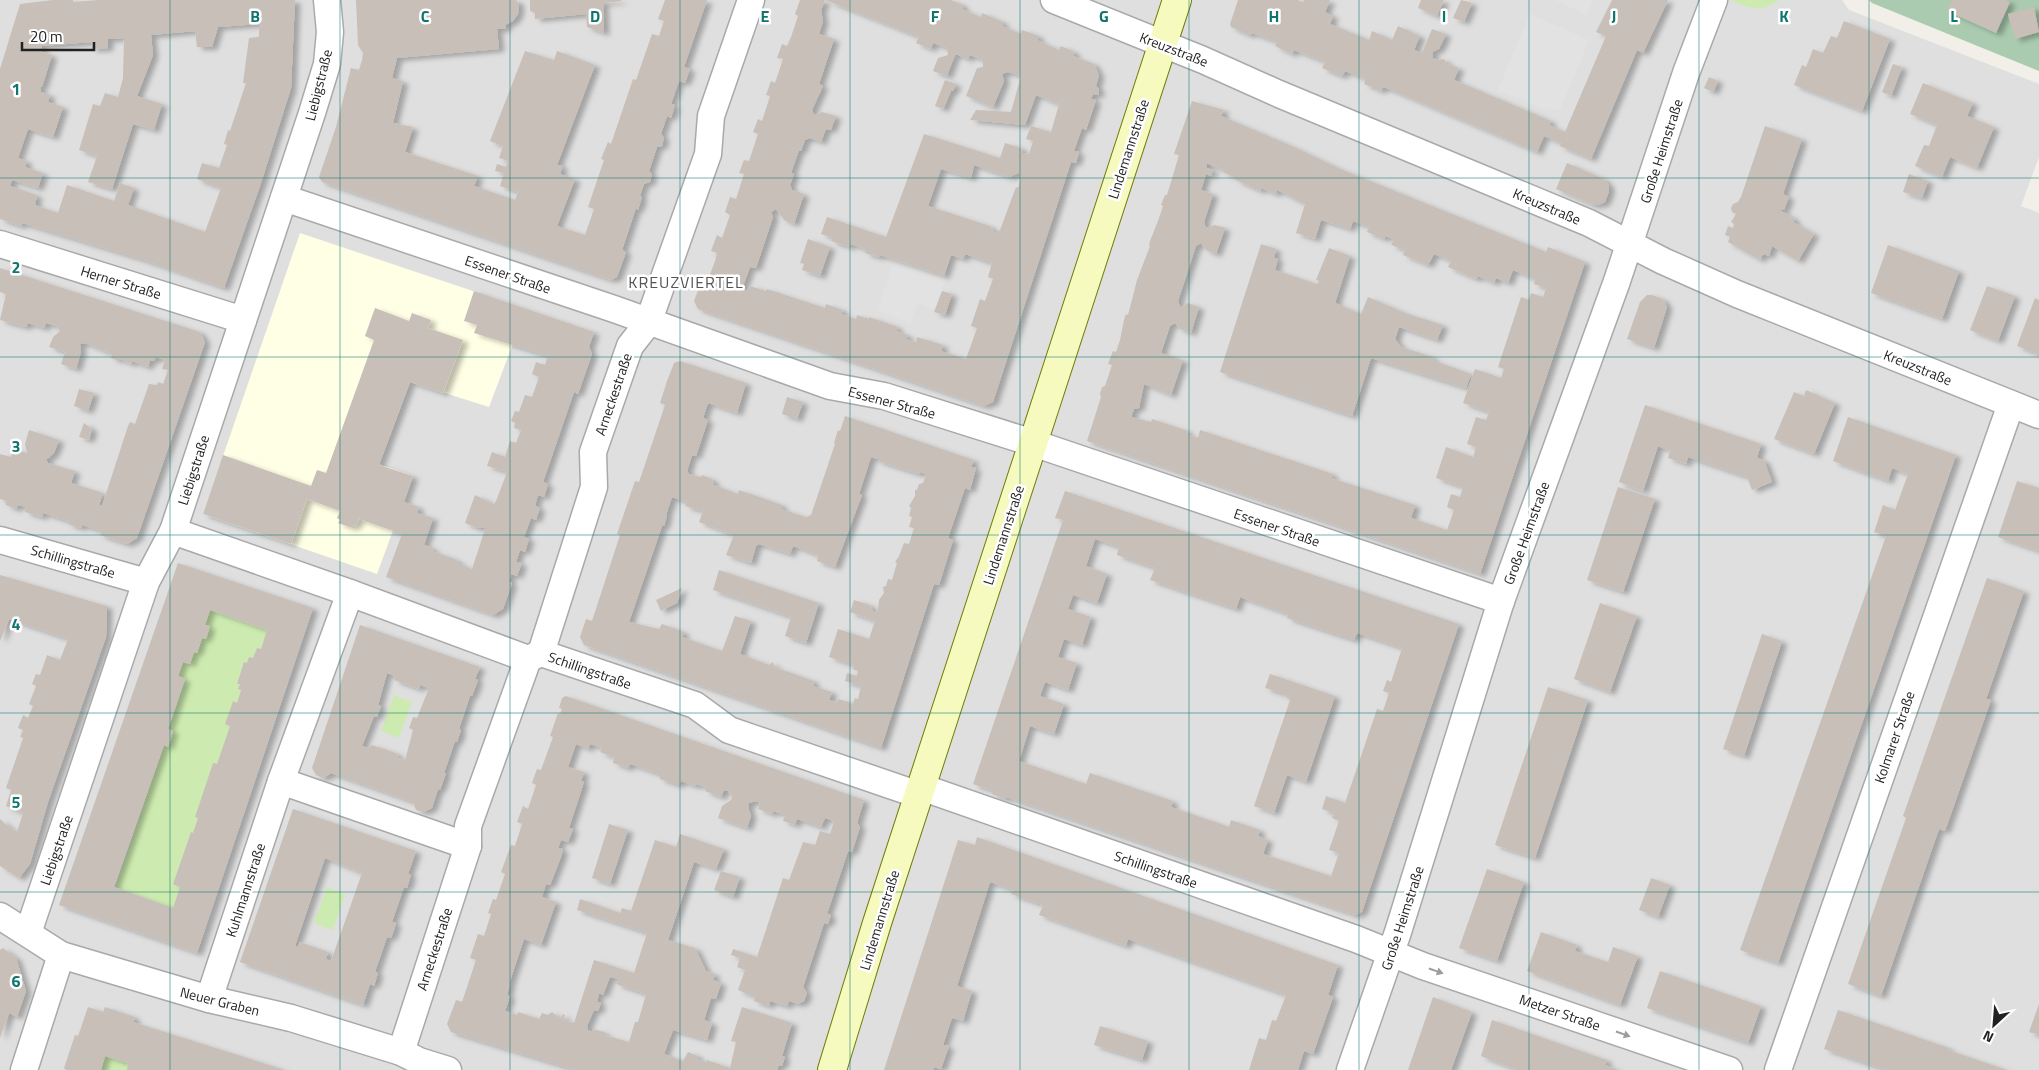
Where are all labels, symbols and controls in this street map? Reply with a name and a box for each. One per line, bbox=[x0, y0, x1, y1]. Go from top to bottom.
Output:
text: B bbox=[250, 4, 260, 28]
text: C bbox=[421, 4, 430, 28]
text: D bbox=[590, 4, 600, 28]
text: E bbox=[761, 4, 770, 28]
text: F bbox=[931, 4, 940, 28]
text: G bbox=[1099, 4, 1109, 28]
text: H bbox=[1269, 4, 1279, 28]
text: I bbox=[1442, 4, 1446, 28]
text: J bbox=[1612, 4, 1616, 28]
text: K bbox=[1779, 4, 1789, 28]
text: L bbox=[1950, 4, 1958, 28]
scale bar bbox=[22, 20, 95, 52]
text: 20 m bbox=[30, 25, 63, 48]
street label: Kreuzstraße bbox=[1137, 26, 1211, 72]
street label: Liebigstraße bbox=[299, 47, 337, 123]
text: 1 bbox=[12, 77, 20, 101]
street label: Lindemannstraße bbox=[1102, 96, 1154, 202]
street label: Große Heimstraße bbox=[1634, 96, 1688, 206]
street label: Kreuzstraße bbox=[1510, 182, 1584, 230]
street label: Essener Straße bbox=[462, 249, 554, 299]
text: 2 bbox=[12, 255, 20, 279]
street label: Herner Straße bbox=[78, 260, 164, 304]
district label: KREUZVIERTEL bbox=[628, 270, 744, 294]
street label: Kreuzstraße bbox=[1881, 344, 1955, 390]
street label: Arneckestraße bbox=[589, 350, 637, 438]
street label: Essener Straße bbox=[846, 380, 938, 424]
street label: Liebigstraße bbox=[172, 432, 214, 508]
text: 3 bbox=[12, 434, 20, 458]
street label: Große Heimstraße bbox=[1498, 478, 1554, 588]
street label: Lindemannstraße bbox=[977, 482, 1029, 588]
street label: Essener Straße bbox=[1231, 502, 1323, 552]
street label: Schillingstraße bbox=[28, 539, 118, 583]
text: 4 bbox=[12, 612, 21, 636]
street label: Schillingstraße bbox=[545, 646, 635, 694]
street label: Kolmarer Straße bbox=[1868, 688, 1920, 786]
text: 5 bbox=[12, 790, 21, 814]
street label: Liebigstraße bbox=[34, 812, 78, 888]
street label: Kuhlmannstraße bbox=[220, 840, 270, 940]
street label: Schillingstraße bbox=[1111, 845, 1201, 893]
street label: Große Heimstraße bbox=[1375, 863, 1429, 973]
street label: Lindemannstraße bbox=[854, 867, 904, 973]
street label: Arneckestraße bbox=[411, 905, 457, 993]
one-way arrow bbox=[1429, 967, 1444, 975]
text: 6 bbox=[12, 969, 21, 993]
street label: Neuer Graben bbox=[178, 981, 262, 1021]
street label: Metzer Straße bbox=[1517, 988, 1603, 1036]
north arrow bbox=[1969, 1000, 2019, 1050]
text: N bbox=[1979, 1026, 1997, 1049]
one-way arrow bbox=[1616, 1030, 1631, 1038]

